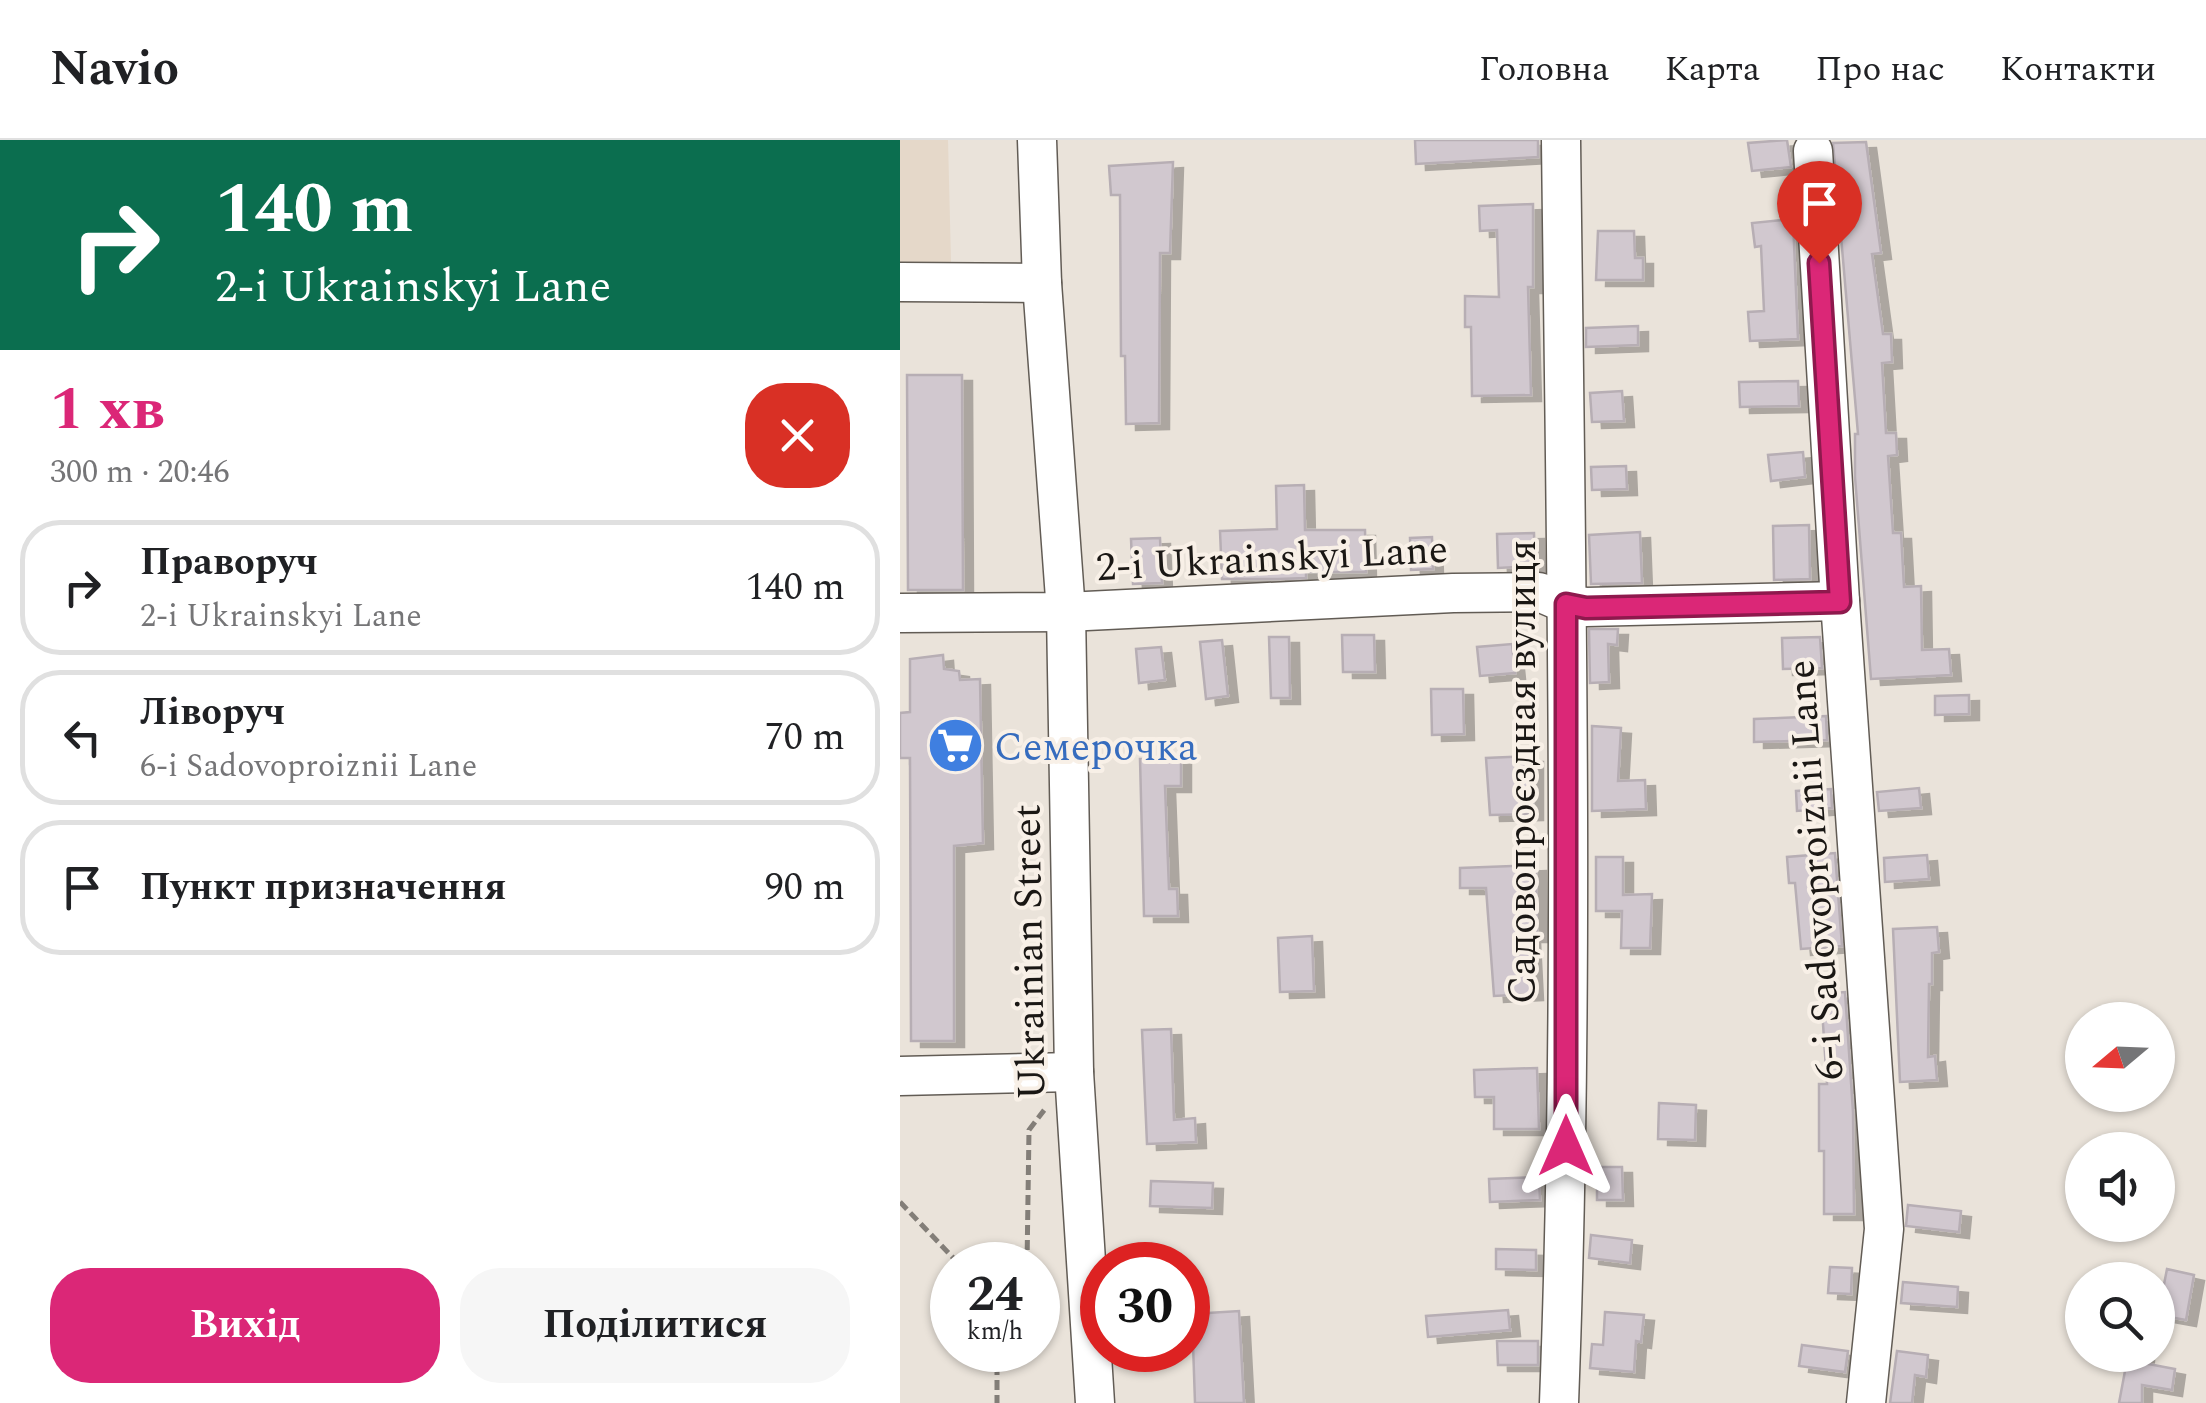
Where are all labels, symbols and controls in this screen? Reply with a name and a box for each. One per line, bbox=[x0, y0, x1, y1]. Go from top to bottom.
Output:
text: Navio bbox=[50, 33, 179, 106]
text: Головна bbox=[1479, 43, 1609, 96]
text: Карта bbox=[1664, 43, 1760, 96]
text: Про нас bbox=[1815, 43, 1945, 96]
text: Контакти bbox=[2000, 43, 2156, 96]
text: 140 m bbox=[215, 157, 413, 263]
pin bbox=[1777, 161, 1862, 264]
icon: arrive bbox=[1792, 176, 1847, 231]
icon: right bbox=[50, 180, 180, 310]
text: 2-i Ukrainskyi Lane bbox=[215, 253, 611, 322]
text: 1 хв bbox=[50, 364, 164, 456]
button: close bbox=[745, 383, 850, 488]
text: 300 m · 20:46 bbox=[50, 448, 230, 497]
street label: 2-i Ukrainskyi Lane bbox=[1095, 520, 1450, 599]
text: Праворуч bbox=[140, 534, 318, 592]
street label: Садовопроєздная вулиця bbox=[1493, 540, 1554, 1004]
text: 140 m bbox=[746, 559, 845, 617]
icon: right bbox=[55, 560, 110, 615]
text: 2-i Ukrainskyi Lane bbox=[140, 592, 422, 641]
street label: 6-i Sadovoproiznii Lane bbox=[1771, 657, 1862, 1082]
text: Ліворуч bbox=[140, 684, 285, 742]
text: 70 m bbox=[765, 709, 845, 767]
icon: left bbox=[55, 710, 110, 765]
supermarket icon: Семерочка bbox=[925, 716, 985, 776]
place label: Семерочка bbox=[994, 718, 1198, 779]
text: 6-i Sadovoproiznii Lane bbox=[140, 742, 477, 791]
street label: Ukrainian Street bbox=[997, 803, 1064, 1100]
text: Пункт призначення bbox=[140, 859, 506, 917]
text: 90 m bbox=[765, 859, 845, 917]
icon: arrive bbox=[55, 860, 110, 915]
north arrow bbox=[2065, 1002, 2175, 1112]
map controls bbox=[2065, 1002, 2175, 1372]
position arrow bbox=[1514, 1094, 1618, 1198]
button: sound bbox=[2065, 1132, 2175, 1242]
speed limit sign: 30 bbox=[1080, 1242, 1210, 1372]
text: 24 bbox=[967, 1257, 1023, 1333]
button: search bbox=[2065, 1262, 2175, 1372]
button: Вихід bbox=[50, 1268, 440, 1383]
button: Поділитися bbox=[460, 1268, 850, 1383]
text: km/h bbox=[967, 1313, 1023, 1351]

